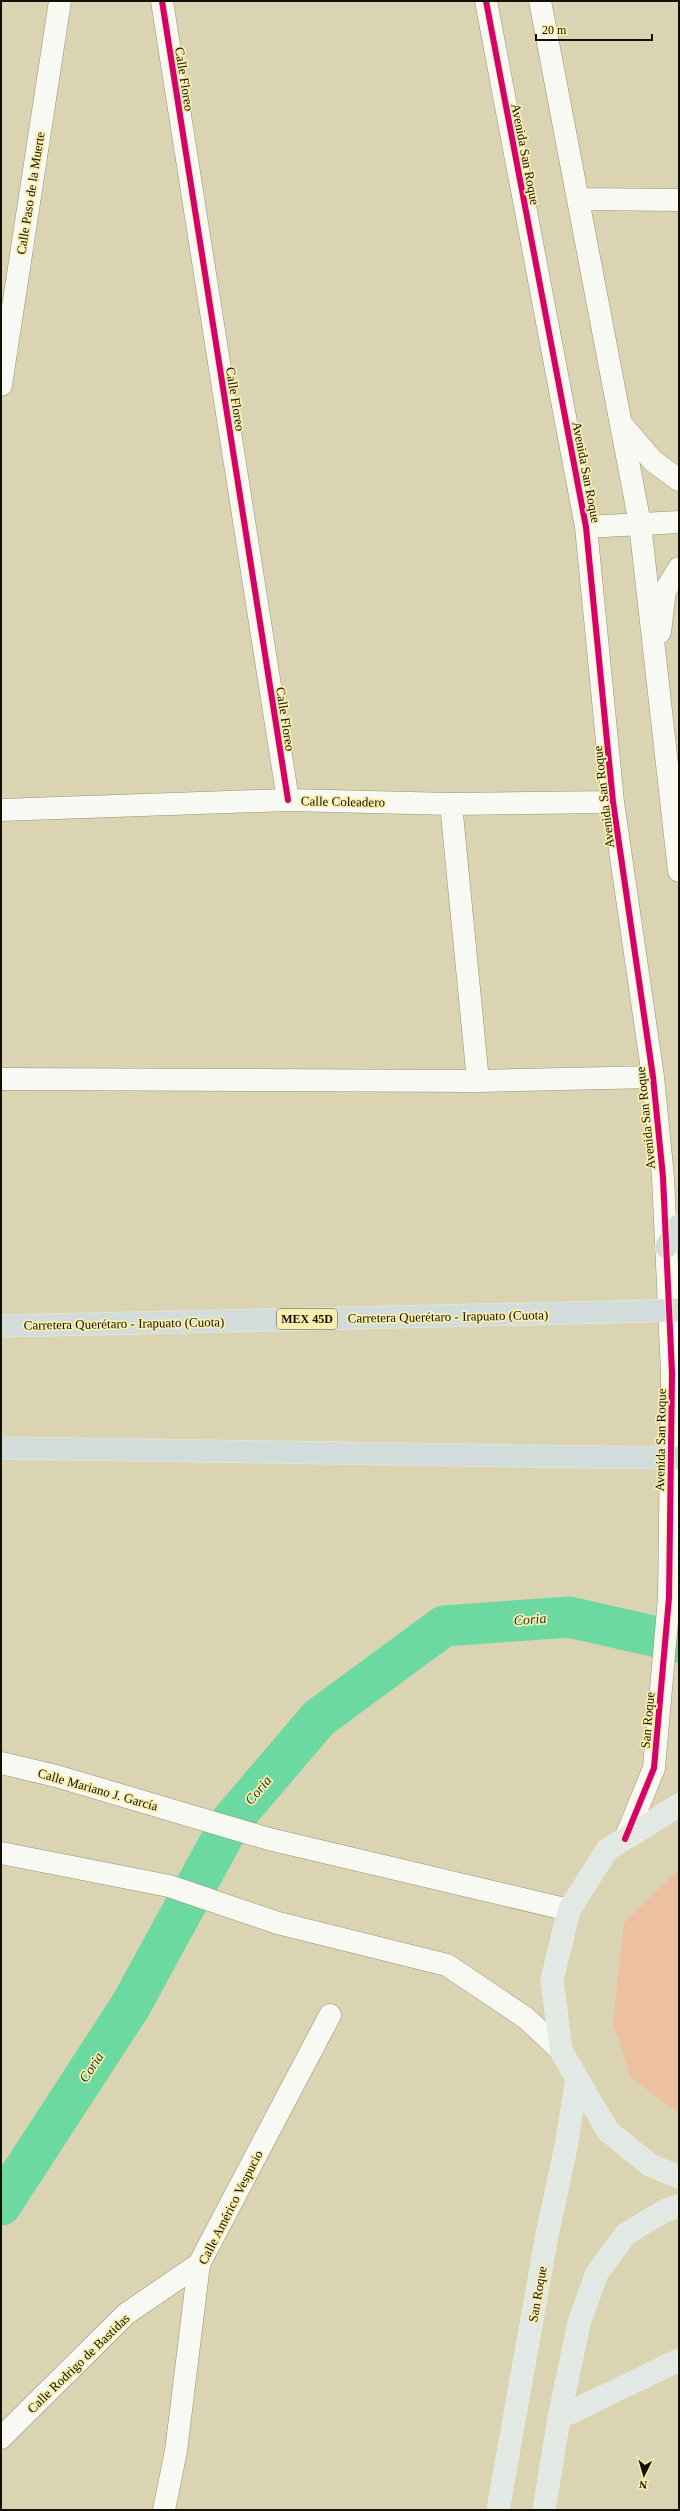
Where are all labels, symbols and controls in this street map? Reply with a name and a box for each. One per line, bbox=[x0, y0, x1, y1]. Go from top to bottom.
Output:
scale bar bbox=[536, 16, 652, 42]
text: 20 m bbox=[542, 23, 567, 37]
street label: Calle Floreo bbox=[172, 46, 197, 112]
street label: Avenida San Roque bbox=[508, 102, 543, 206]
street label: Calle Paso de la Muerte bbox=[13, 130, 48, 256]
street label: Calle Floreo bbox=[223, 366, 248, 432]
street label: Avenida San Roque bbox=[569, 420, 604, 524]
street label: Calle Floreo bbox=[273, 686, 298, 752]
street label: Avenida San Roque bbox=[590, 745, 617, 849]
street label: Calle Coleadero bbox=[301, 793, 385, 810]
street label: Avenida San Roque bbox=[633, 1066, 658, 1170]
street label: Carretera Querétaro - Irapuato (Cuota) bbox=[348, 1307, 548, 1326]
road number: MEX 45D bbox=[277, 1309, 337, 1329]
street label: Carretera Querétaro - Irapuato (Cuota) bbox=[24, 1314, 224, 1333]
street label: Avenida San Roque bbox=[652, 1388, 669, 1492]
water label: Coria bbox=[513, 1611, 547, 1628]
street label: San Roque bbox=[638, 1691, 657, 1749]
street label: Calle Mariano J. García bbox=[36, 1765, 160, 1814]
water label: Coria bbox=[242, 1773, 275, 1808]
water label: Coria bbox=[76, 2049, 107, 2085]
street label: Calle Américo Vespucio bbox=[195, 2148, 266, 2267]
street label: San Roque bbox=[525, 2265, 550, 2323]
street label: Calle Rodrigo de Bastidas bbox=[24, 2311, 133, 2416]
north arrow bbox=[624, 2455, 664, 2495]
text: N bbox=[639, 2479, 648, 2491]

